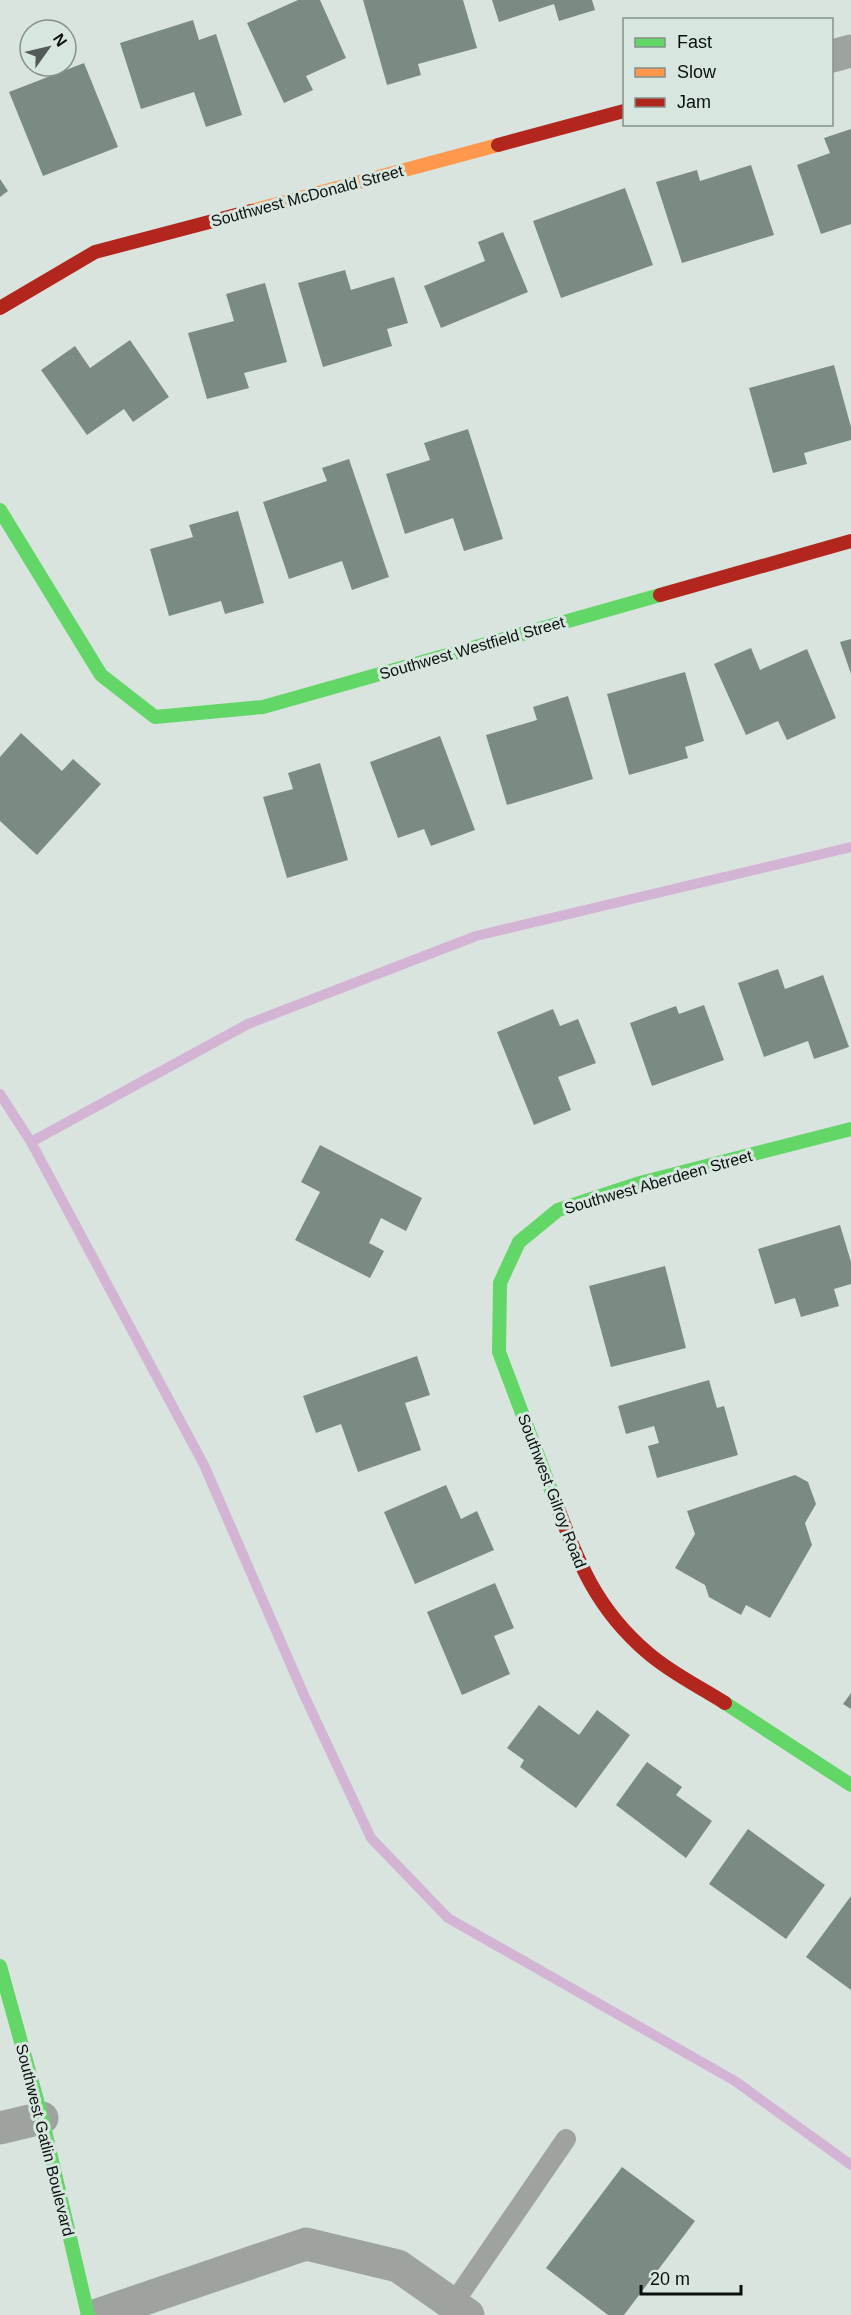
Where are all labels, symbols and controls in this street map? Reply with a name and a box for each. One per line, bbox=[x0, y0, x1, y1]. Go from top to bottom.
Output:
north arrow bbox=[18, 18, 78, 78]
legend bbox=[623, 18, 833, 126]
text: N bbox=[50, 30, 70, 49]
text: Fast bbox=[677, 32, 712, 52]
text: Slow bbox=[677, 62, 717, 82]
text: Jam bbox=[677, 92, 711, 112]
street label: Southwest McDonald Street bbox=[209, 162, 406, 230]
street label: Southwest Westfield Street bbox=[377, 613, 567, 683]
street label: Southwest Aberdeen Street bbox=[562, 1147, 755, 1217]
street label: Southwest Gilroy Road bbox=[515, 1412, 589, 1570]
street label: Southwest Gatlin Boulevard bbox=[13, 2042, 77, 2238]
scale bar bbox=[641, 2258, 742, 2296]
text: 20 m bbox=[650, 2269, 690, 2289]

